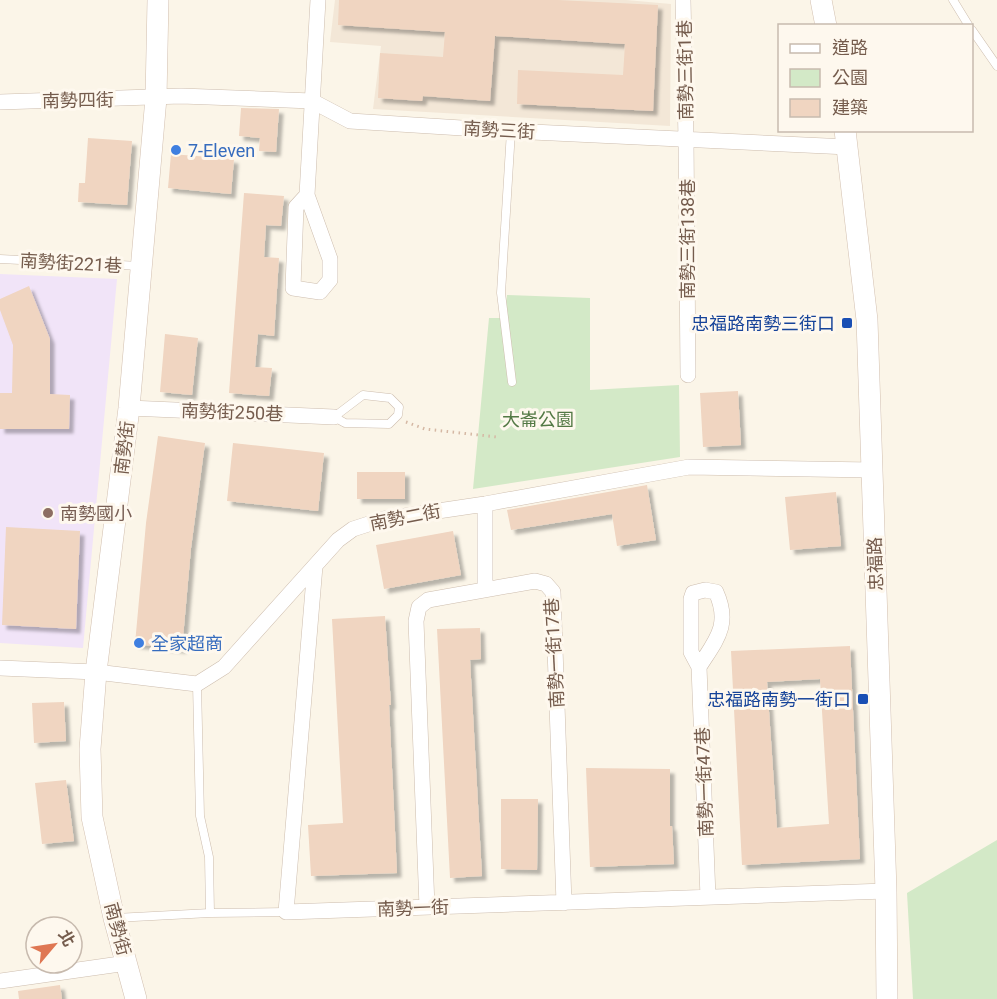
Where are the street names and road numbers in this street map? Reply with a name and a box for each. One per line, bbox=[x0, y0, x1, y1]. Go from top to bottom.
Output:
street label: 南勢三街1巷 bbox=[674, 20, 696, 120]
street label: 南勢四街 bbox=[42, 89, 114, 111]
street label: 南勢三街 bbox=[462, 118, 536, 142]
street label: 南勢三街138巷 bbox=[677, 179, 698, 299]
street label: 南勢街221巷 bbox=[19, 250, 123, 276]
street label: 南勢街250巷 bbox=[180, 400, 284, 424]
street label: 南勢街 bbox=[110, 420, 138, 476]
street label: 南勢二街 bbox=[368, 500, 442, 534]
street label: 忠福路 bbox=[864, 537, 886, 591]
street label: 南勢一街17巷 bbox=[541, 597, 567, 709]
street label: 南勢一街47巷 bbox=[692, 727, 716, 837]
street label: 南勢一街 bbox=[377, 896, 449, 920]
street label: 南勢街 bbox=[101, 900, 135, 958]

